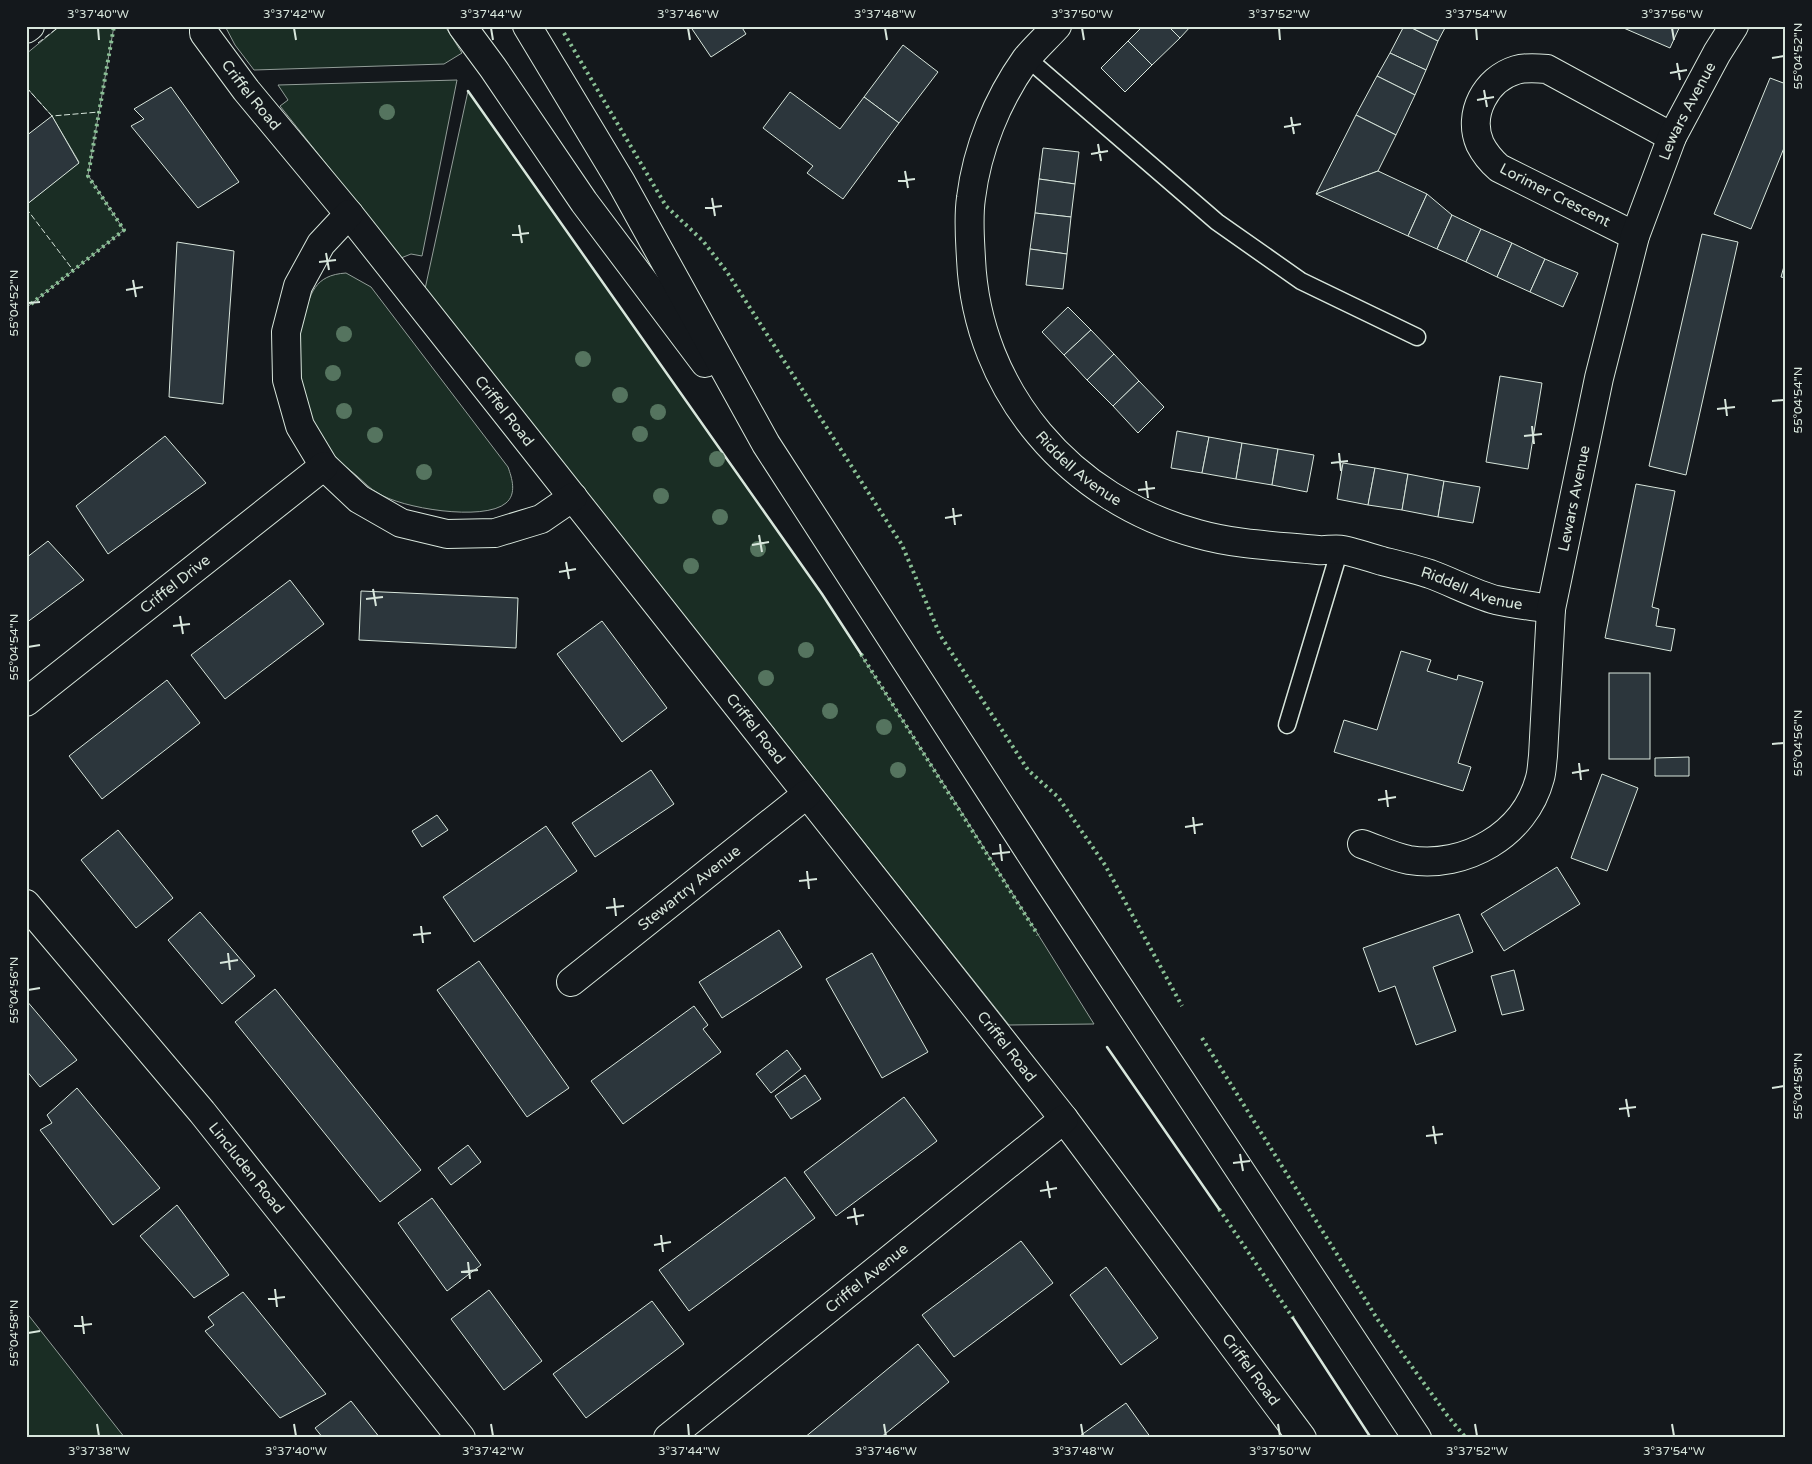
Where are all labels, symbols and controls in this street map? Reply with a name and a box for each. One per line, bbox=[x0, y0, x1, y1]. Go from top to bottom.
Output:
text: 3°37'40"W bbox=[67, 7, 129, 21]
text: 3°37'42"W bbox=[263, 7, 325, 21]
text: 3°37'44"W bbox=[460, 7, 522, 21]
text: 3°37'46"W bbox=[657, 7, 719, 21]
text: 3°37'48"W bbox=[854, 7, 916, 21]
text: 3°37'50"W bbox=[1051, 7, 1113, 21]
text: 3°37'52"W bbox=[1248, 7, 1310, 21]
text: 3°37'54"W bbox=[1445, 7, 1507, 21]
text: 3°37'56"W bbox=[1641, 7, 1703, 21]
text: 55°04'52"N bbox=[1791, 23, 1805, 89]
street label: Criffel Road bbox=[218, 56, 285, 134]
street label: Lewars Avenue bbox=[1655, 59, 1720, 163]
street label: Lorimer Crescent bbox=[1497, 159, 1614, 231]
text: 55°04'52"N bbox=[7, 270, 21, 336]
text: 55°04'54"N bbox=[1791, 367, 1805, 433]
street label: Criffel Road bbox=[471, 372, 538, 450]
street label: Riddell Avenue bbox=[1032, 427, 1125, 509]
street label: Lewars Avenue bbox=[1554, 444, 1594, 553]
street label: Criffel Drive bbox=[136, 551, 214, 617]
street label: Riddell Avenue bbox=[1419, 563, 1524, 614]
text: 55°04'54"N bbox=[7, 614, 21, 680]
street label: Criffel Road bbox=[722, 690, 789, 768]
text: 55°04'56"N bbox=[1791, 710, 1805, 776]
street label: Stewartry Avenue bbox=[634, 842, 744, 934]
text: 55°04'56"N bbox=[7, 957, 21, 1023]
street label: Criffel Road bbox=[973, 1008, 1040, 1085]
text: 55°04'58"N bbox=[1791, 1053, 1805, 1119]
street label: Lincluden Road bbox=[205, 1119, 288, 1217]
street label: Criffel Avenue bbox=[822, 1239, 912, 1317]
text: 55°04'58"N bbox=[7, 1300, 21, 1366]
street label: Criffel Road bbox=[1218, 1330, 1284, 1409]
text: 3°37'38"W bbox=[68, 1444, 130, 1458]
text: 3°37'40"W bbox=[265, 1444, 327, 1458]
text: 3°37'42"W bbox=[462, 1444, 524, 1458]
text: 3°37'44"W bbox=[658, 1444, 720, 1458]
text: 3°37'46"W bbox=[855, 1444, 917, 1458]
text: 3°37'48"W bbox=[1052, 1444, 1114, 1458]
text: 3°37'50"W bbox=[1249, 1444, 1311, 1458]
text: 3°37'52"W bbox=[1446, 1444, 1508, 1458]
text: 3°37'54"W bbox=[1643, 1444, 1705, 1458]

